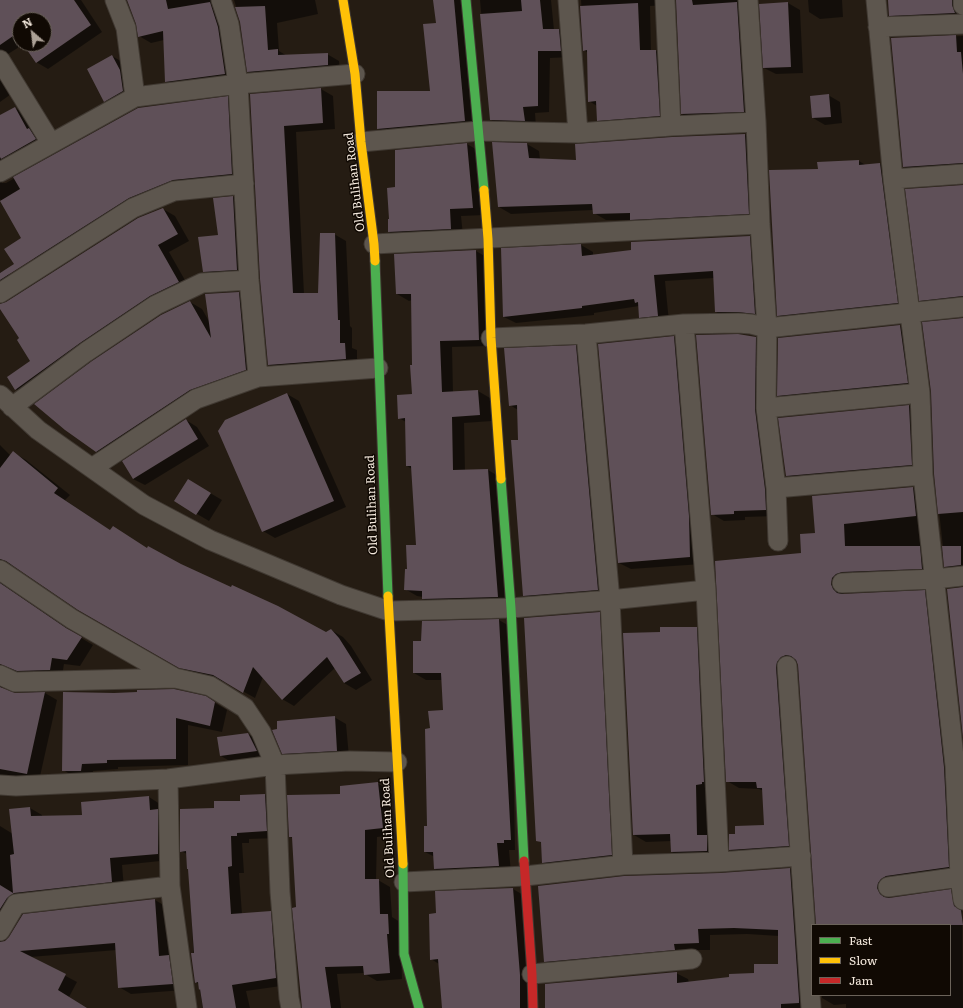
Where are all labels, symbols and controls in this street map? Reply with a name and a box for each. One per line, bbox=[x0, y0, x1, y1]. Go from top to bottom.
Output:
north arrow bbox=[12, 12, 52, 52]
text: N bbox=[19, 13, 35, 32]
street label: Old Bulihan Road bbox=[342, 132, 368, 232]
street label: Old Bulihan Road bbox=[363, 455, 381, 555]
street label: Old Bulihan Road bbox=[378, 778, 398, 878]
legend bbox=[811, 924, 951, 996]
text: Fast bbox=[849, 931, 872, 949]
text: Slow bbox=[849, 951, 877, 969]
text: Jam bbox=[849, 971, 873, 989]

